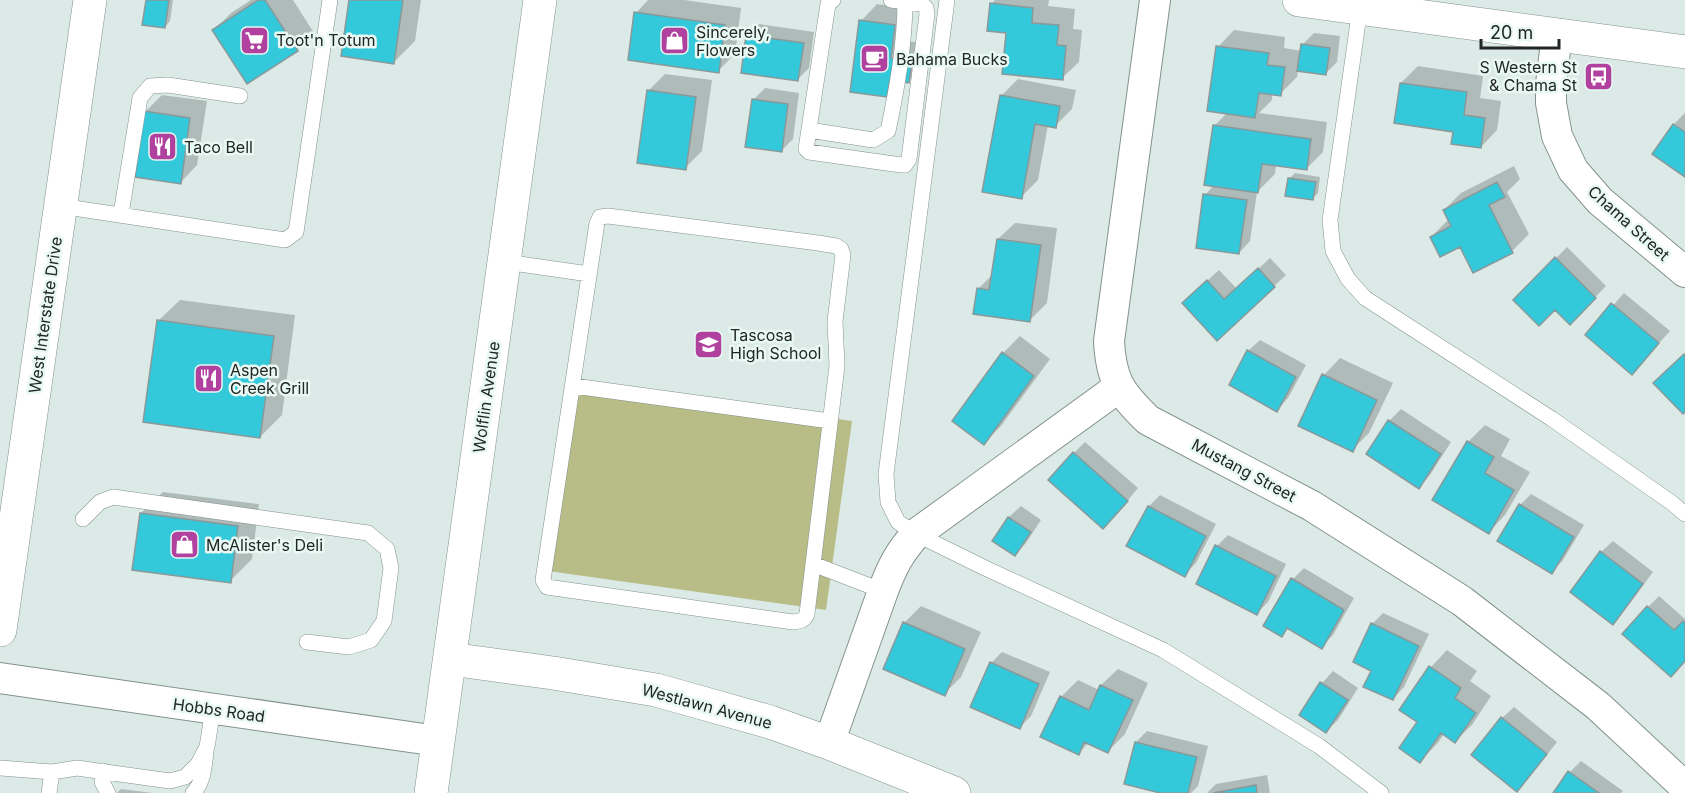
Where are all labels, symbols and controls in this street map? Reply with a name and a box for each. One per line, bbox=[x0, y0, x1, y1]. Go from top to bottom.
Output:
scale bar bbox=[1481, 12, 1559, 50]
place label: Sincerely, Flowers bbox=[696, 22, 770, 60]
text: 20 m bbox=[1490, 22, 1533, 43]
supermarket icon: Toot'n Totum bbox=[239, 24, 271, 56]
shop icon: Sincerely, Flowers bbox=[659, 25, 691, 57]
place label: Toot'n Totum bbox=[276, 30, 376, 50]
cafe icon: Bahama Bucks bbox=[859, 43, 891, 75]
place label: Bahama Bucks bbox=[896, 49, 1008, 69]
place label: S Western St & Chama St bbox=[1479, 57, 1577, 95]
bus stop icon: S Western St & Chama St bbox=[1582, 60, 1614, 92]
restaurant icon: Taco Bell bbox=[147, 131, 179, 163]
place label: Taco Bell bbox=[184, 137, 253, 157]
street label: Chama Street bbox=[1584, 181, 1674, 265]
street label: West Interstate Drive bbox=[24, 235, 66, 395]
place label: Tascosa High School bbox=[730, 325, 821, 363]
school or university icon: Tascosa High School bbox=[693, 328, 725, 360]
street label: Wolflin Avenue bbox=[468, 340, 504, 454]
place label: Aspen Creek Grill bbox=[230, 360, 309, 398]
restaurant icon: Aspen Creek Grill bbox=[193, 363, 225, 395]
street label: Mustang Street bbox=[1188, 434, 1300, 506]
shop icon: McAlister's Deli bbox=[169, 529, 201, 561]
place label: McAlister's Deli bbox=[206, 535, 323, 555]
street label: Westlawn Avenue bbox=[640, 679, 774, 733]
street label: Hobbs Road bbox=[172, 694, 266, 726]

